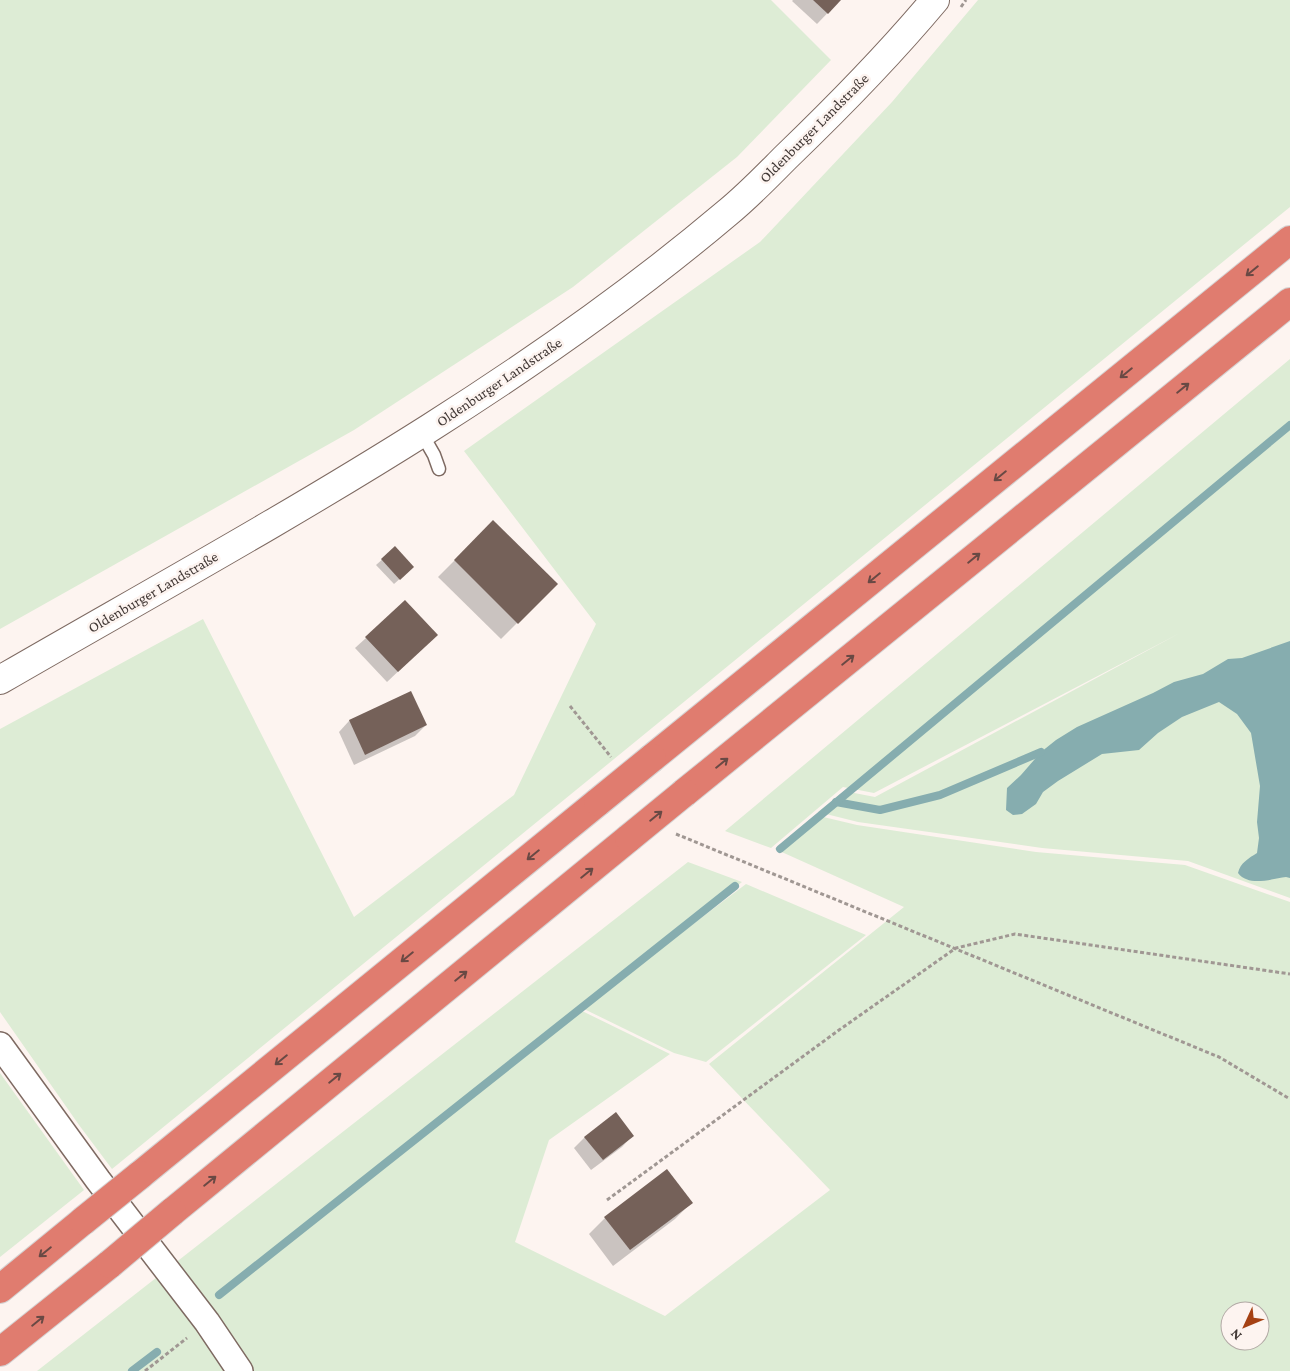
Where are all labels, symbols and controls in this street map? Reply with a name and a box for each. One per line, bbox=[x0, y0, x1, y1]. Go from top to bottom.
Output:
street label: Oldenburger Landstraße bbox=[756, 70, 873, 186]
one-way arrow bbox=[1246, 265, 1259, 276]
street label: Oldenburger Landstraße bbox=[433, 334, 565, 431]
one-way arrow bbox=[1120, 368, 1133, 379]
one-way arrow bbox=[1176, 383, 1189, 394]
one-way arrow bbox=[994, 470, 1007, 481]
street label: Oldenburger Landstraße bbox=[85, 548, 222, 637]
one-way arrow bbox=[967, 552, 980, 563]
one-way arrow bbox=[868, 573, 881, 584]
one-way arrow bbox=[841, 655, 854, 666]
one-way arrow bbox=[715, 757, 728, 768]
one-way arrow bbox=[650, 810, 663, 821]
one-way arrow bbox=[527, 849, 540, 860]
one-way arrow bbox=[580, 867, 593, 878]
one-way arrow bbox=[401, 952, 414, 963]
one-way arrow bbox=[454, 970, 467, 981]
one-way arrow bbox=[275, 1055, 288, 1066]
one-way arrow bbox=[329, 1073, 342, 1084]
one-way arrow bbox=[203, 1176, 216, 1187]
one-way arrow bbox=[39, 1246, 52, 1257]
north arrow bbox=[1220, 1301, 1270, 1351]
one-way arrow bbox=[31, 1316, 44, 1327]
text: N bbox=[1226, 1326, 1245, 1344]

